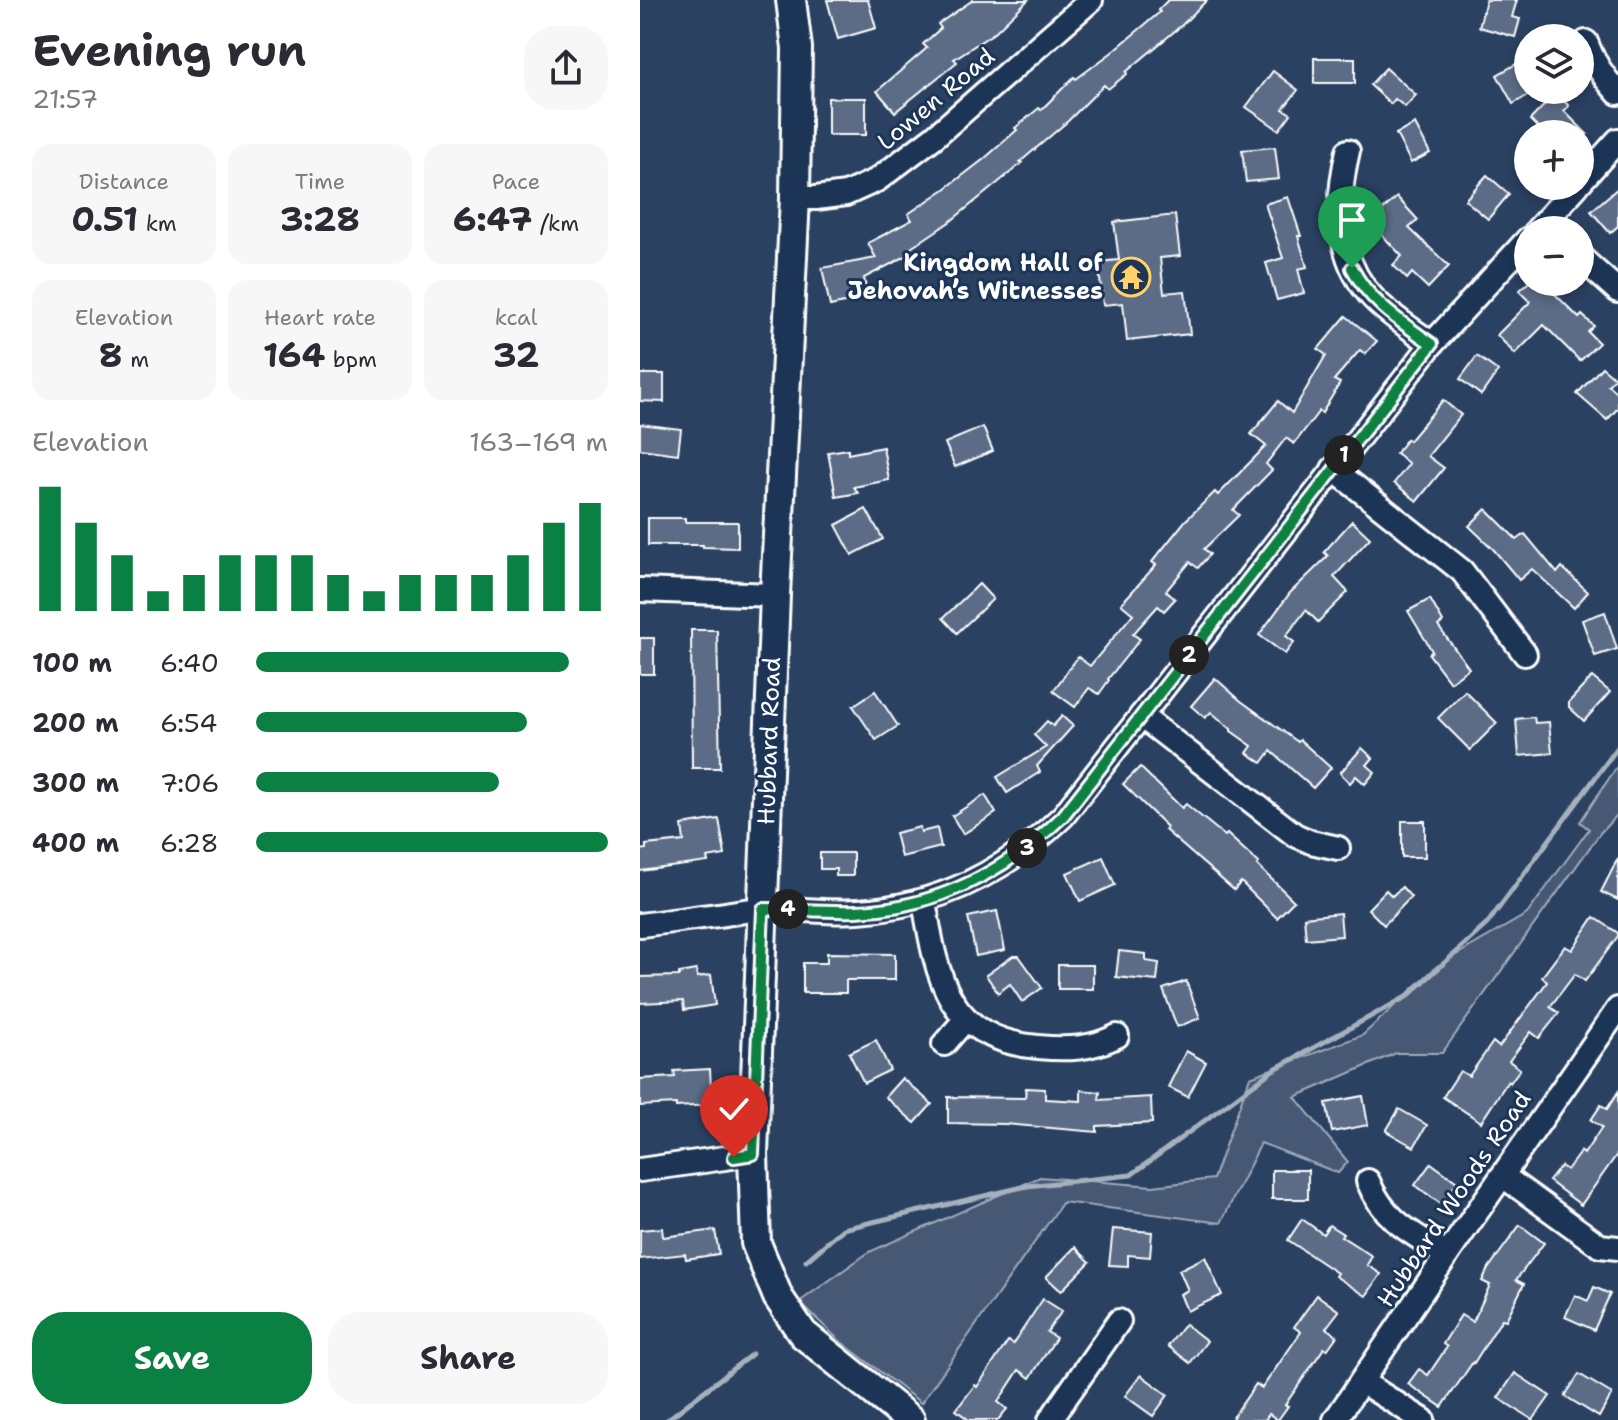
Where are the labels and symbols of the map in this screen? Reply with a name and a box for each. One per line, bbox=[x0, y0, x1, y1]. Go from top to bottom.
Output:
street label: Lowen Road bbox=[871, 40, 1001, 158]
pin bbox=[1318, 186, 1386, 268]
place label: Kingdom Hall of Jehovah’s Witnesses bbox=[847, 247, 1103, 307]
temple icon: Kingdom Hall of Jehovah’s Witnesses bbox=[1110, 256, 1152, 298]
pin: 1 bbox=[1324, 435, 1364, 475]
pin: 2 bbox=[1169, 635, 1209, 675]
street label: Hubbard Road bbox=[750, 657, 788, 825]
pin: 3 bbox=[1007, 828, 1047, 868]
pin: 4 bbox=[768, 889, 808, 929]
pin bbox=[700, 1075, 768, 1157]
street label: Hubbard Woods Road bbox=[1370, 1085, 1538, 1313]

